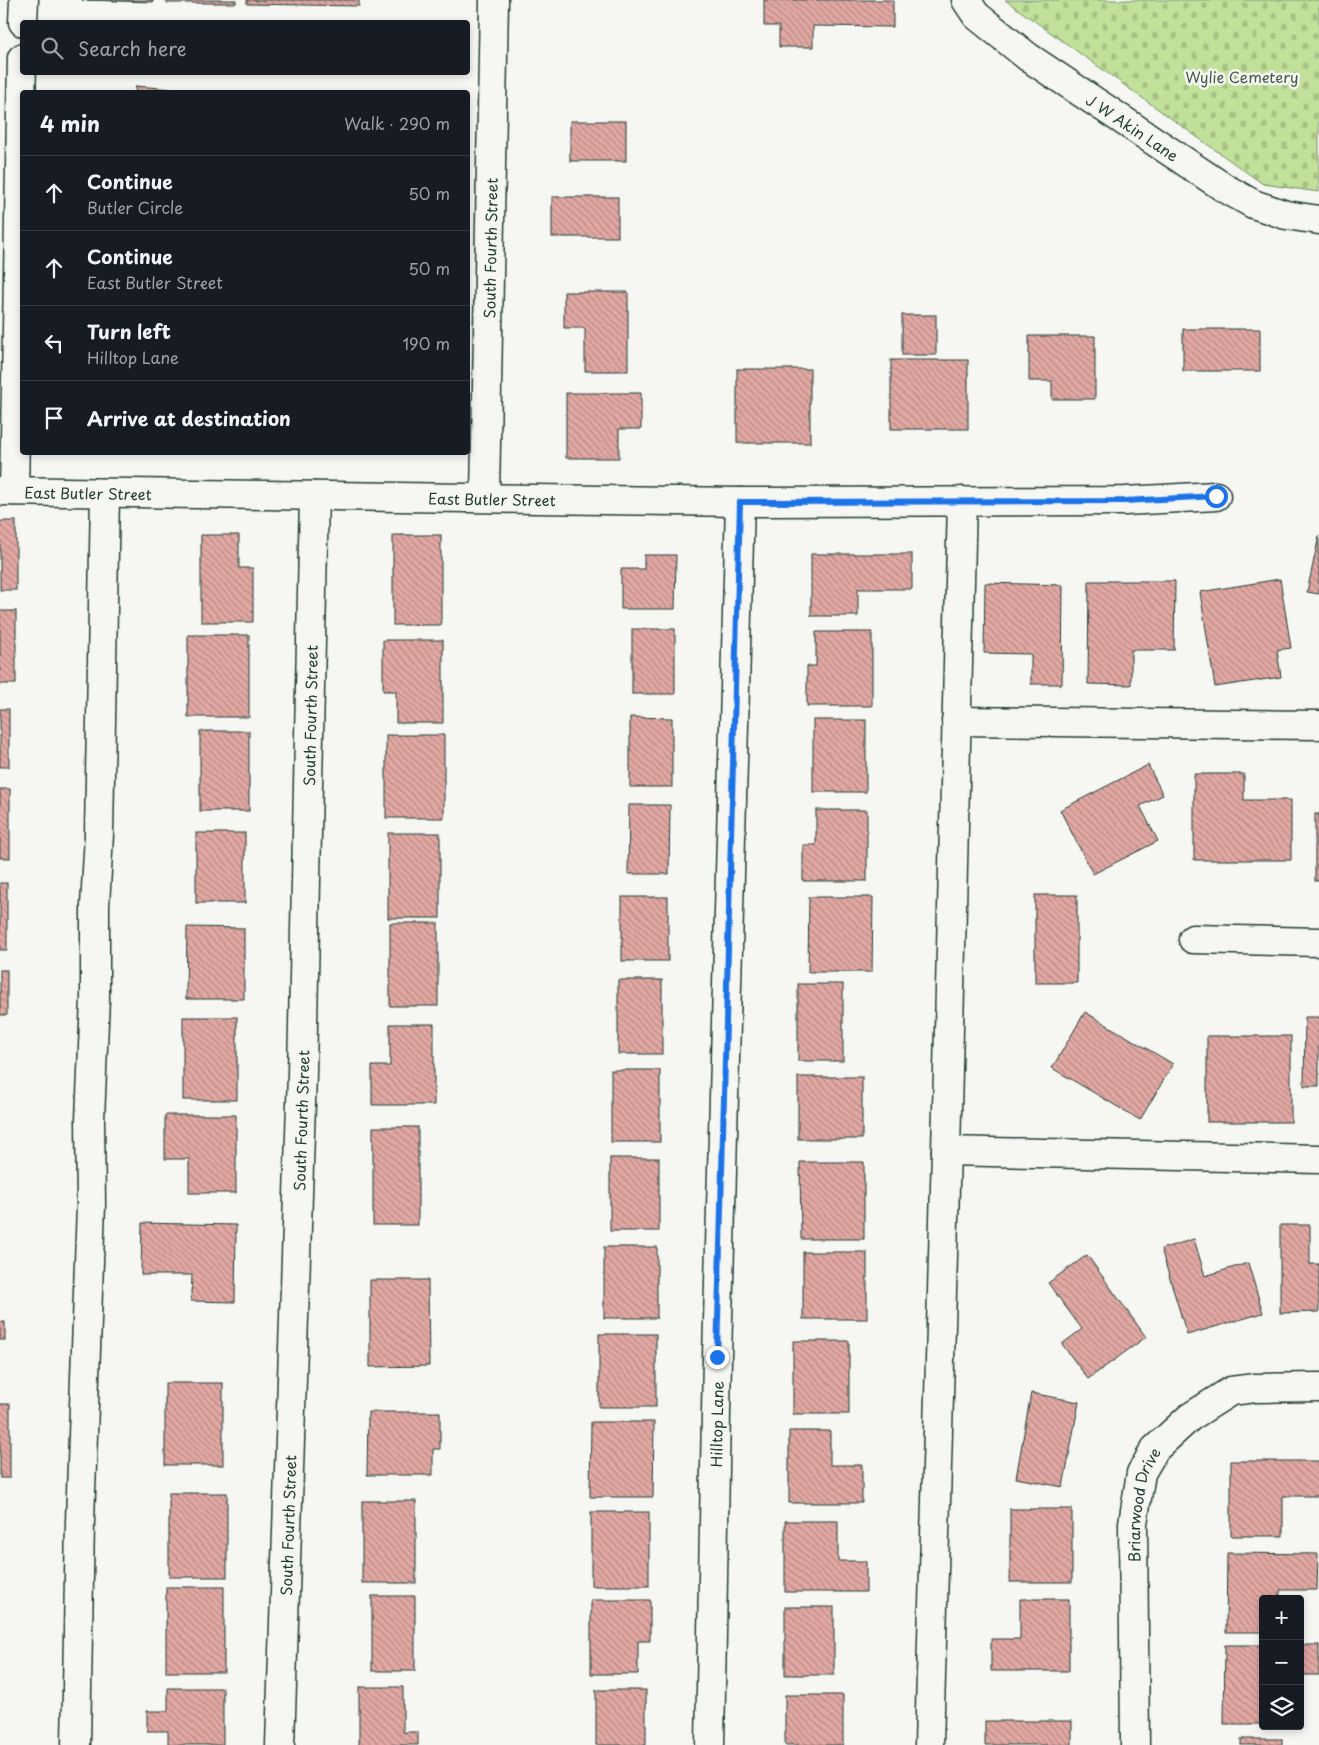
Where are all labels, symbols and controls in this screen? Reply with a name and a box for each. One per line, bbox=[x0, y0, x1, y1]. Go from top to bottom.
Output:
search box bbox=[20, 20, 470, 75]
icon: search bbox=[38, 34, 66, 62]
text: Search here bbox=[78, 34, 187, 62]
park label: Wylie Cemetery bbox=[1185, 65, 1299, 88]
street label: J W Akin Lane bbox=[1082, 88, 1184, 166]
text: 4 min bbox=[40, 107, 100, 139]
text: Walk · 290 m bbox=[344, 111, 450, 135]
text: Continue bbox=[87, 167, 173, 195]
street label: South Fourth Street bbox=[477, 177, 502, 319]
icon: ahead bbox=[40, 179, 68, 207]
text: 50 m bbox=[409, 181, 450, 205]
text: Butler Circle bbox=[87, 195, 183, 219]
text: Continue bbox=[87, 242, 173, 270]
icon: ahead bbox=[40, 254, 68, 282]
text: 50 m bbox=[409, 256, 450, 280]
text: East Butler Street bbox=[87, 270, 223, 294]
text: Turn left bbox=[87, 317, 171, 345]
icon: left bbox=[40, 329, 68, 357]
text: 190 m bbox=[402, 331, 450, 355]
text: Hilltop Lane bbox=[87, 345, 179, 369]
icon: arrive bbox=[40, 404, 68, 432]
text: Arrive at destination bbox=[87, 404, 291, 432]
street label: East Butler Street bbox=[24, 480, 152, 505]
route start bbox=[1205, 485, 1228, 508]
street label: East Butler Street bbox=[428, 486, 556, 511]
street label: South Fourth Street bbox=[296, 645, 322, 786]
street label: South Fourth Street bbox=[287, 1050, 314, 1191]
route end bbox=[706, 1346, 729, 1369]
street label: Hilltop Lane bbox=[704, 1381, 728, 1467]
street label: Briarwood Drive bbox=[1122, 1442, 1165, 1562]
street label: South Fourth Street bbox=[273, 1454, 301, 1596]
map controls bbox=[1259, 1595, 1304, 1730]
button: + bbox=[1259, 1595, 1304, 1640]
button: − bbox=[1259, 1640, 1304, 1685]
button: layers bbox=[1259, 1685, 1304, 1730]

